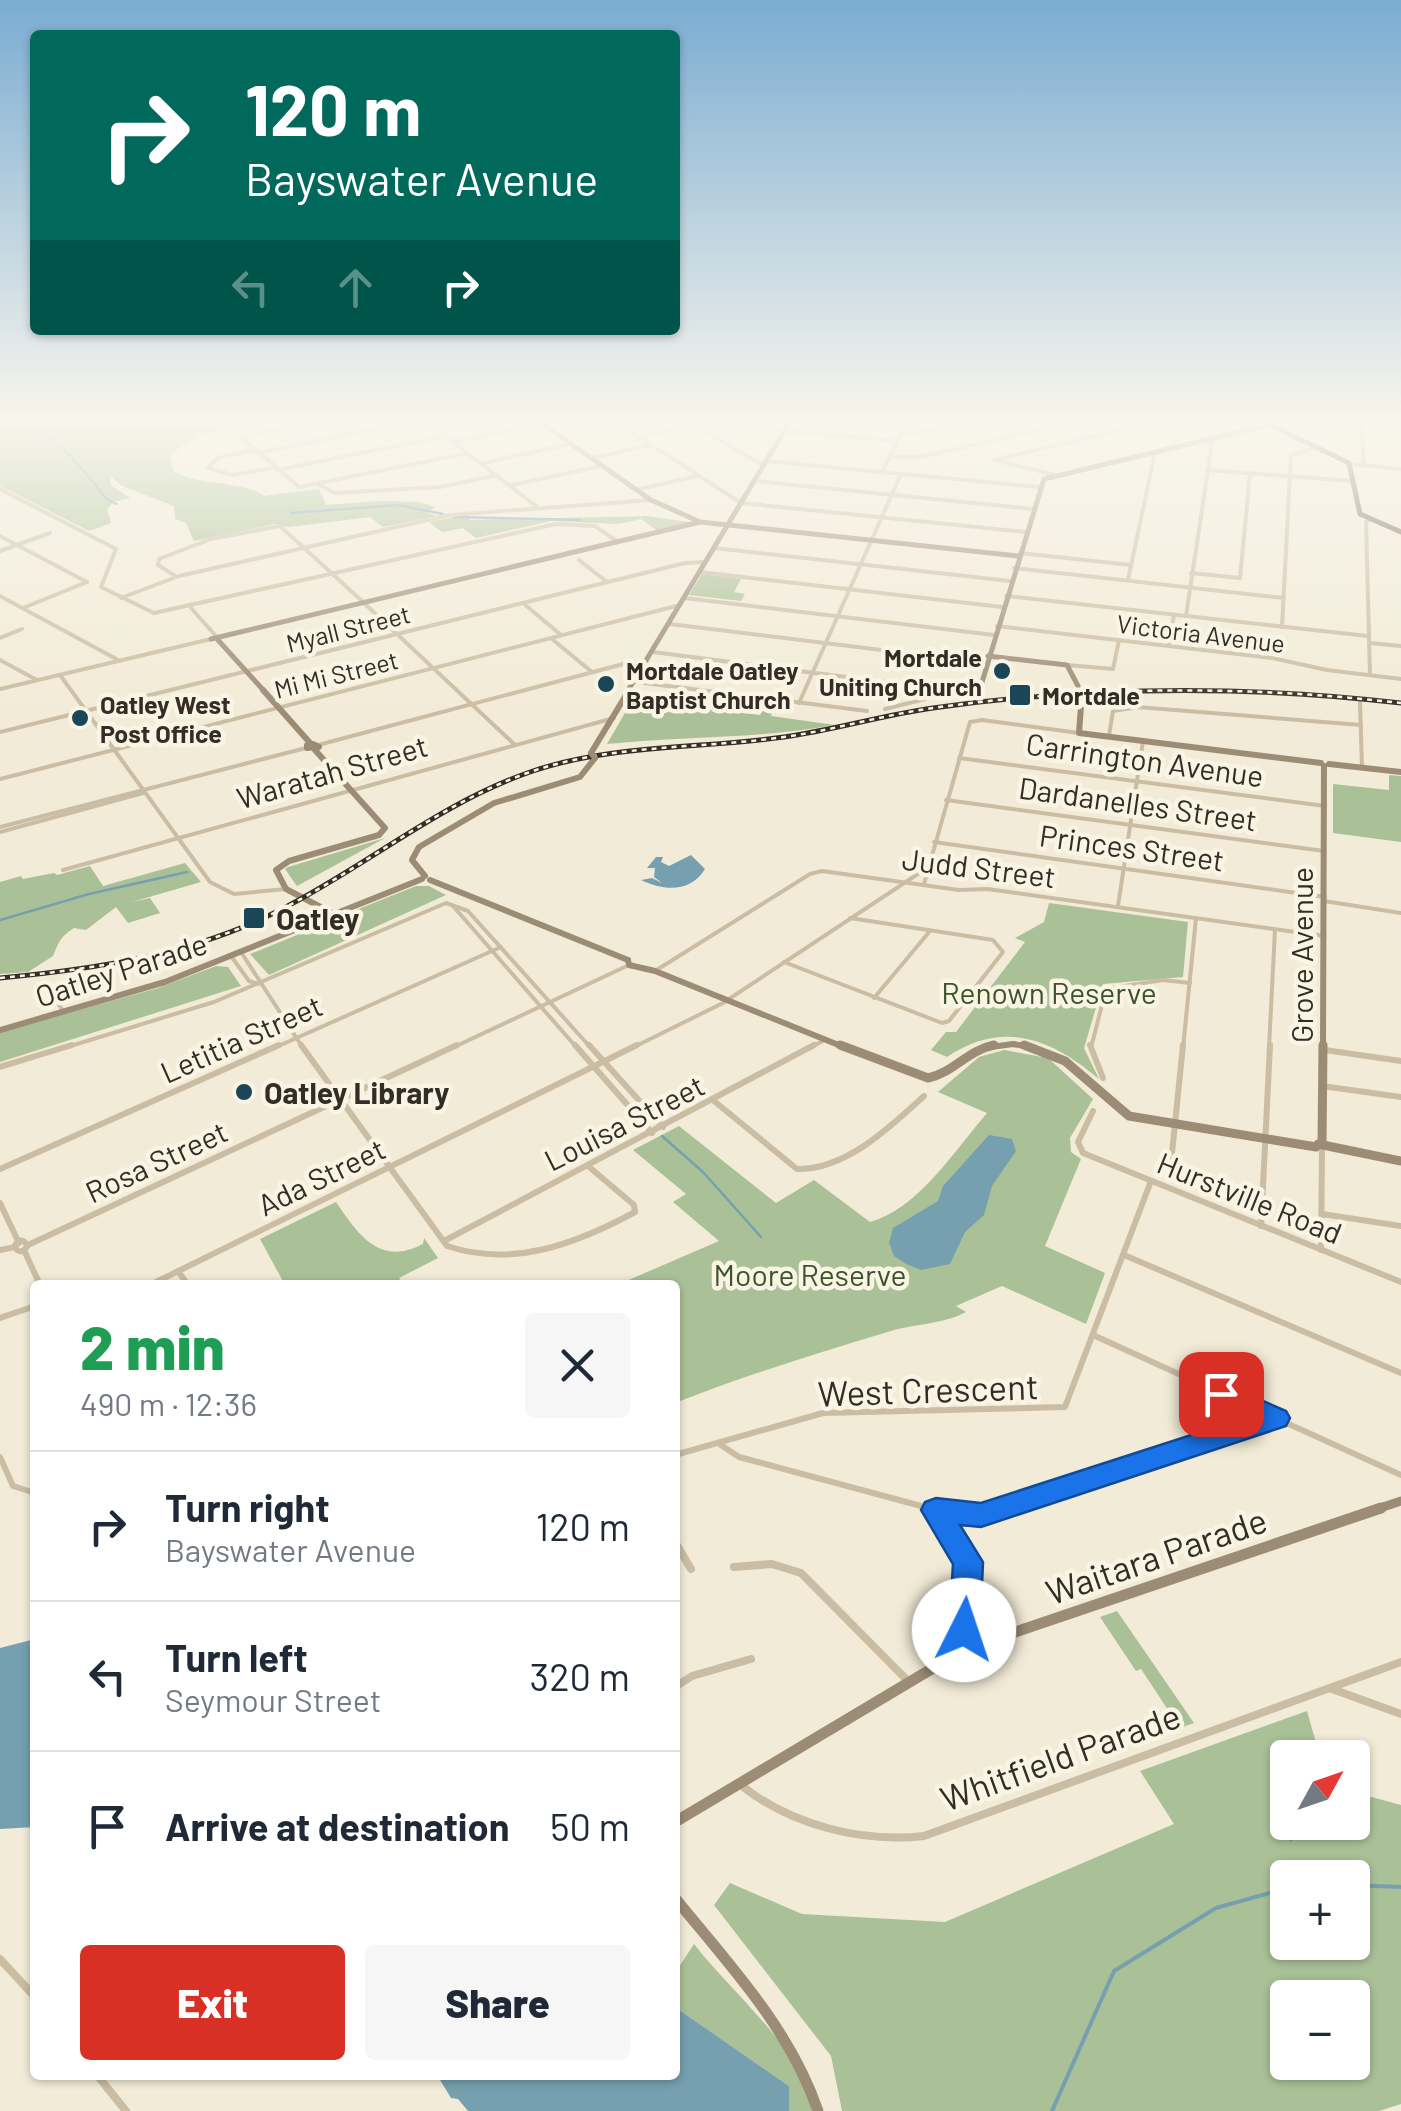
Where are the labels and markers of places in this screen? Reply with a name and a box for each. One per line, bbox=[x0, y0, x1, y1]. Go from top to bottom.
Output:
place label: Mortdale Uniting Church bbox=[819, 642, 982, 701]
place label: Mortdale Oatley Baptist Church bbox=[626, 655, 799, 714]
marker: Mortdale Uniting Church bbox=[991, 660, 1013, 682]
marker: Mortdale Oatley Baptist Church bbox=[595, 673, 617, 695]
place label: Mortdale bbox=[1042, 680, 1140, 710]
marker: Mortdale bbox=[1007, 682, 1033, 708]
place label: Oatley West Post Office bbox=[100, 689, 230, 748]
marker: Oatley West Post Office bbox=[69, 707, 91, 729]
place label: Oatley bbox=[276, 900, 359, 936]
marker: Oatley bbox=[241, 905, 267, 931]
place label: Oatley Library bbox=[264, 1074, 449, 1110]
marker: Oatley Library bbox=[233, 1081, 255, 1103]
pin bbox=[1179, 1352, 1264, 1437]

